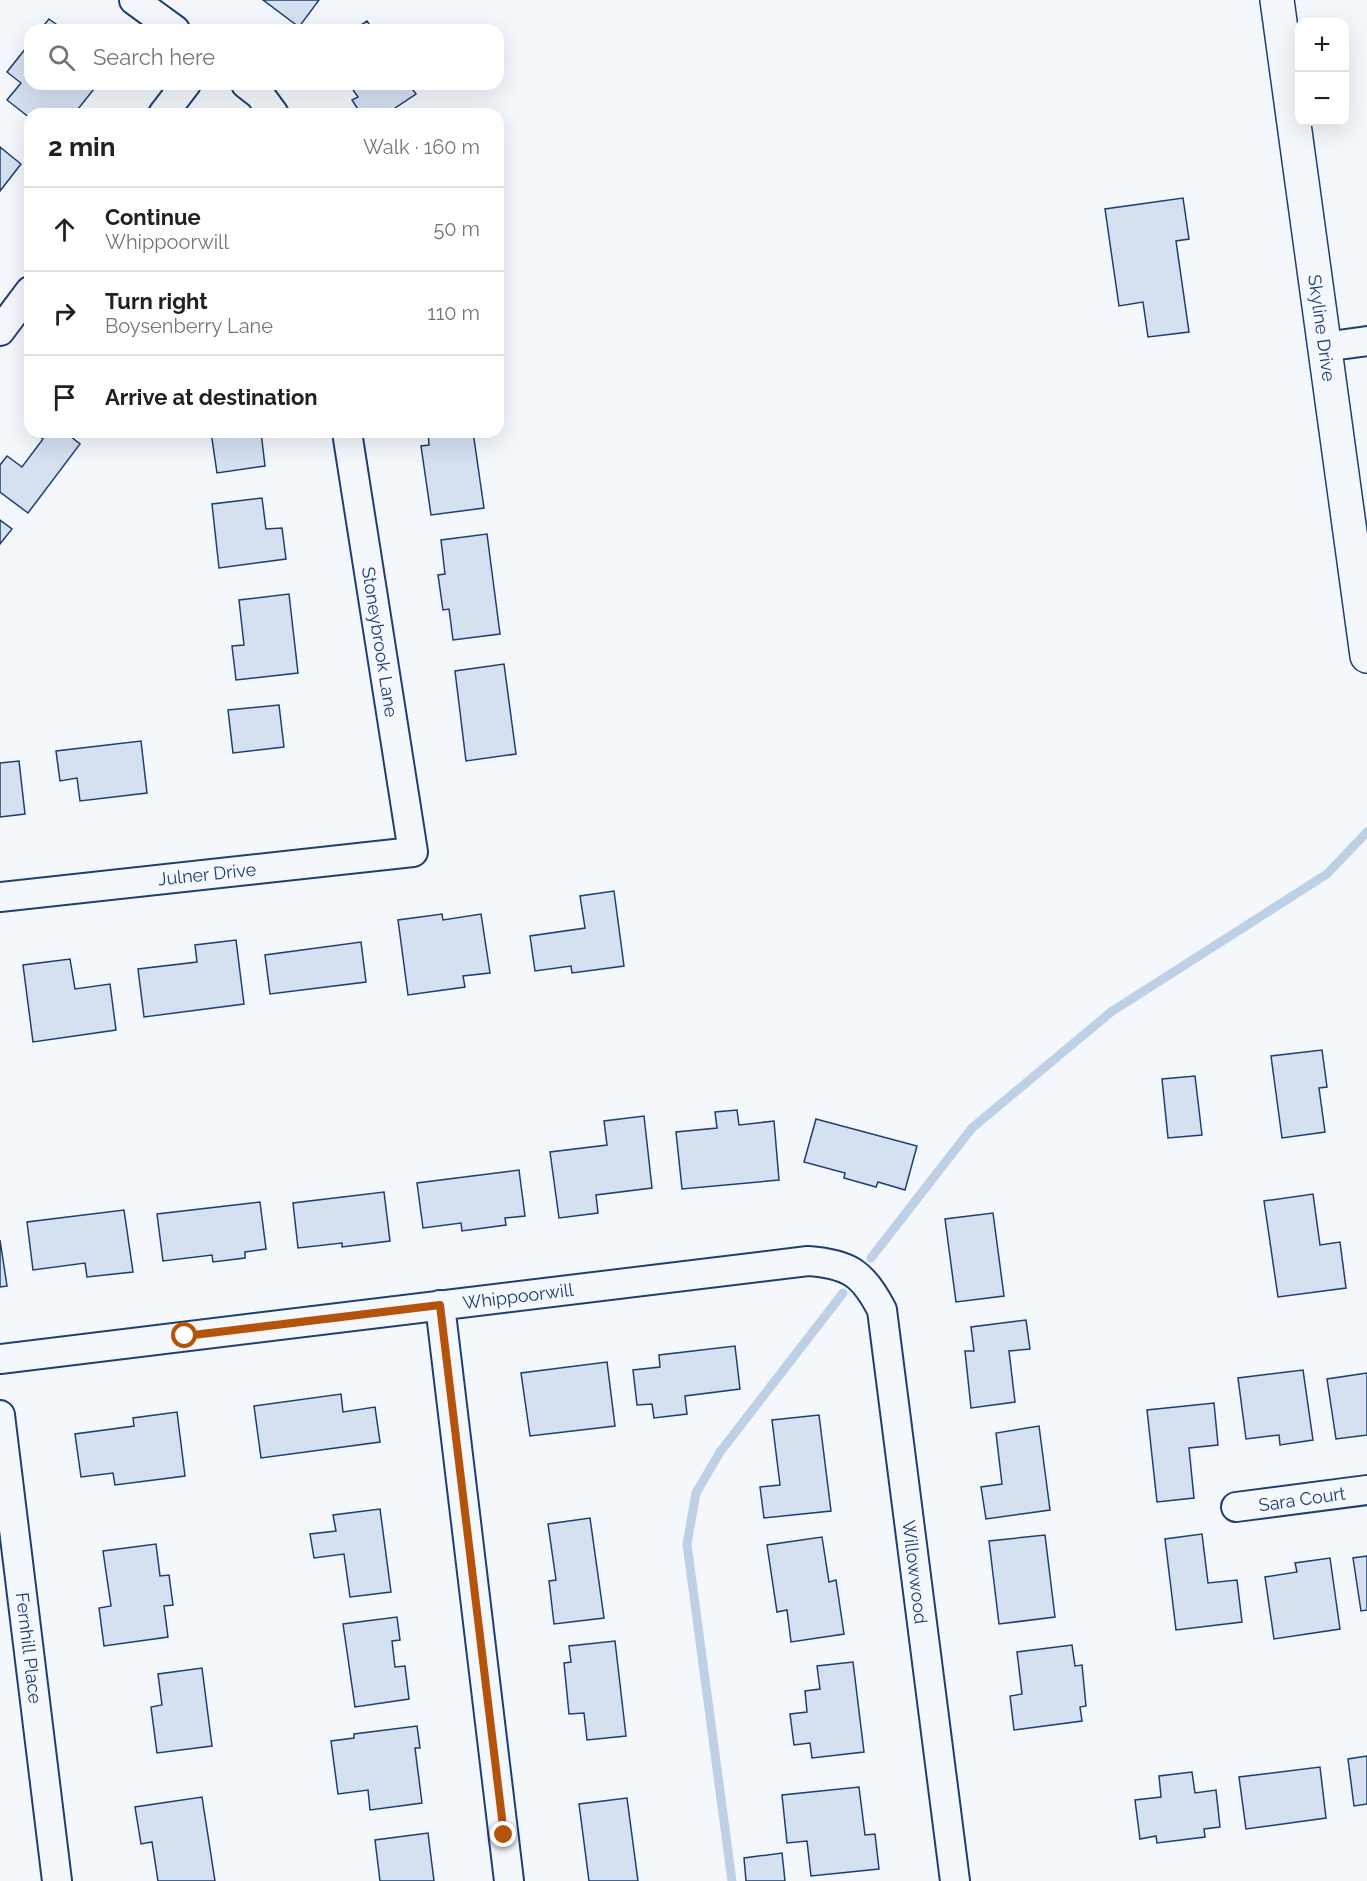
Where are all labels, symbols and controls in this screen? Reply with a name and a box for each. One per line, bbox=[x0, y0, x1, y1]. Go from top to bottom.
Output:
map controls bbox=[1295, 18, 1349, 126]
button: + bbox=[1295, 18, 1349, 72]
search box bbox=[24, 24, 504, 90]
icon: search bbox=[45, 41, 78, 74]
text: Search here bbox=[93, 44, 215, 70]
button: − bbox=[1295, 72, 1349, 126]
text: 2 min bbox=[48, 132, 115, 162]
text: Walk · 160 m bbox=[363, 135, 480, 159]
text: Continue bbox=[105, 204, 201, 230]
icon: ahead bbox=[48, 213, 81, 246]
text: 50 m bbox=[433, 217, 480, 241]
text: Whippoorwill bbox=[105, 230, 229, 254]
street label: Skyline Drive bbox=[1304, 273, 1340, 383]
text: Turn right bbox=[105, 288, 208, 314]
icon: right bbox=[48, 297, 81, 330]
text: 110 m bbox=[427, 301, 480, 325]
text: Boysenberry Lane bbox=[105, 314, 273, 338]
icon: arrive bbox=[48, 381, 81, 414]
text: Arrive at destination bbox=[105, 384, 318, 410]
street label: Stoneybrook Lane bbox=[358, 565, 402, 719]
street label: Julner Drive bbox=[157, 858, 258, 890]
street label: Whippoorwill bbox=[461, 1279, 575, 1313]
route start bbox=[171, 1322, 197, 1348]
street label: Sara Court bbox=[1257, 1483, 1347, 1515]
street label: Willowwood bbox=[898, 1519, 932, 1625]
street label: Fernhill Place bbox=[12, 1591, 46, 1705]
route end bbox=[490, 1821, 516, 1847]

